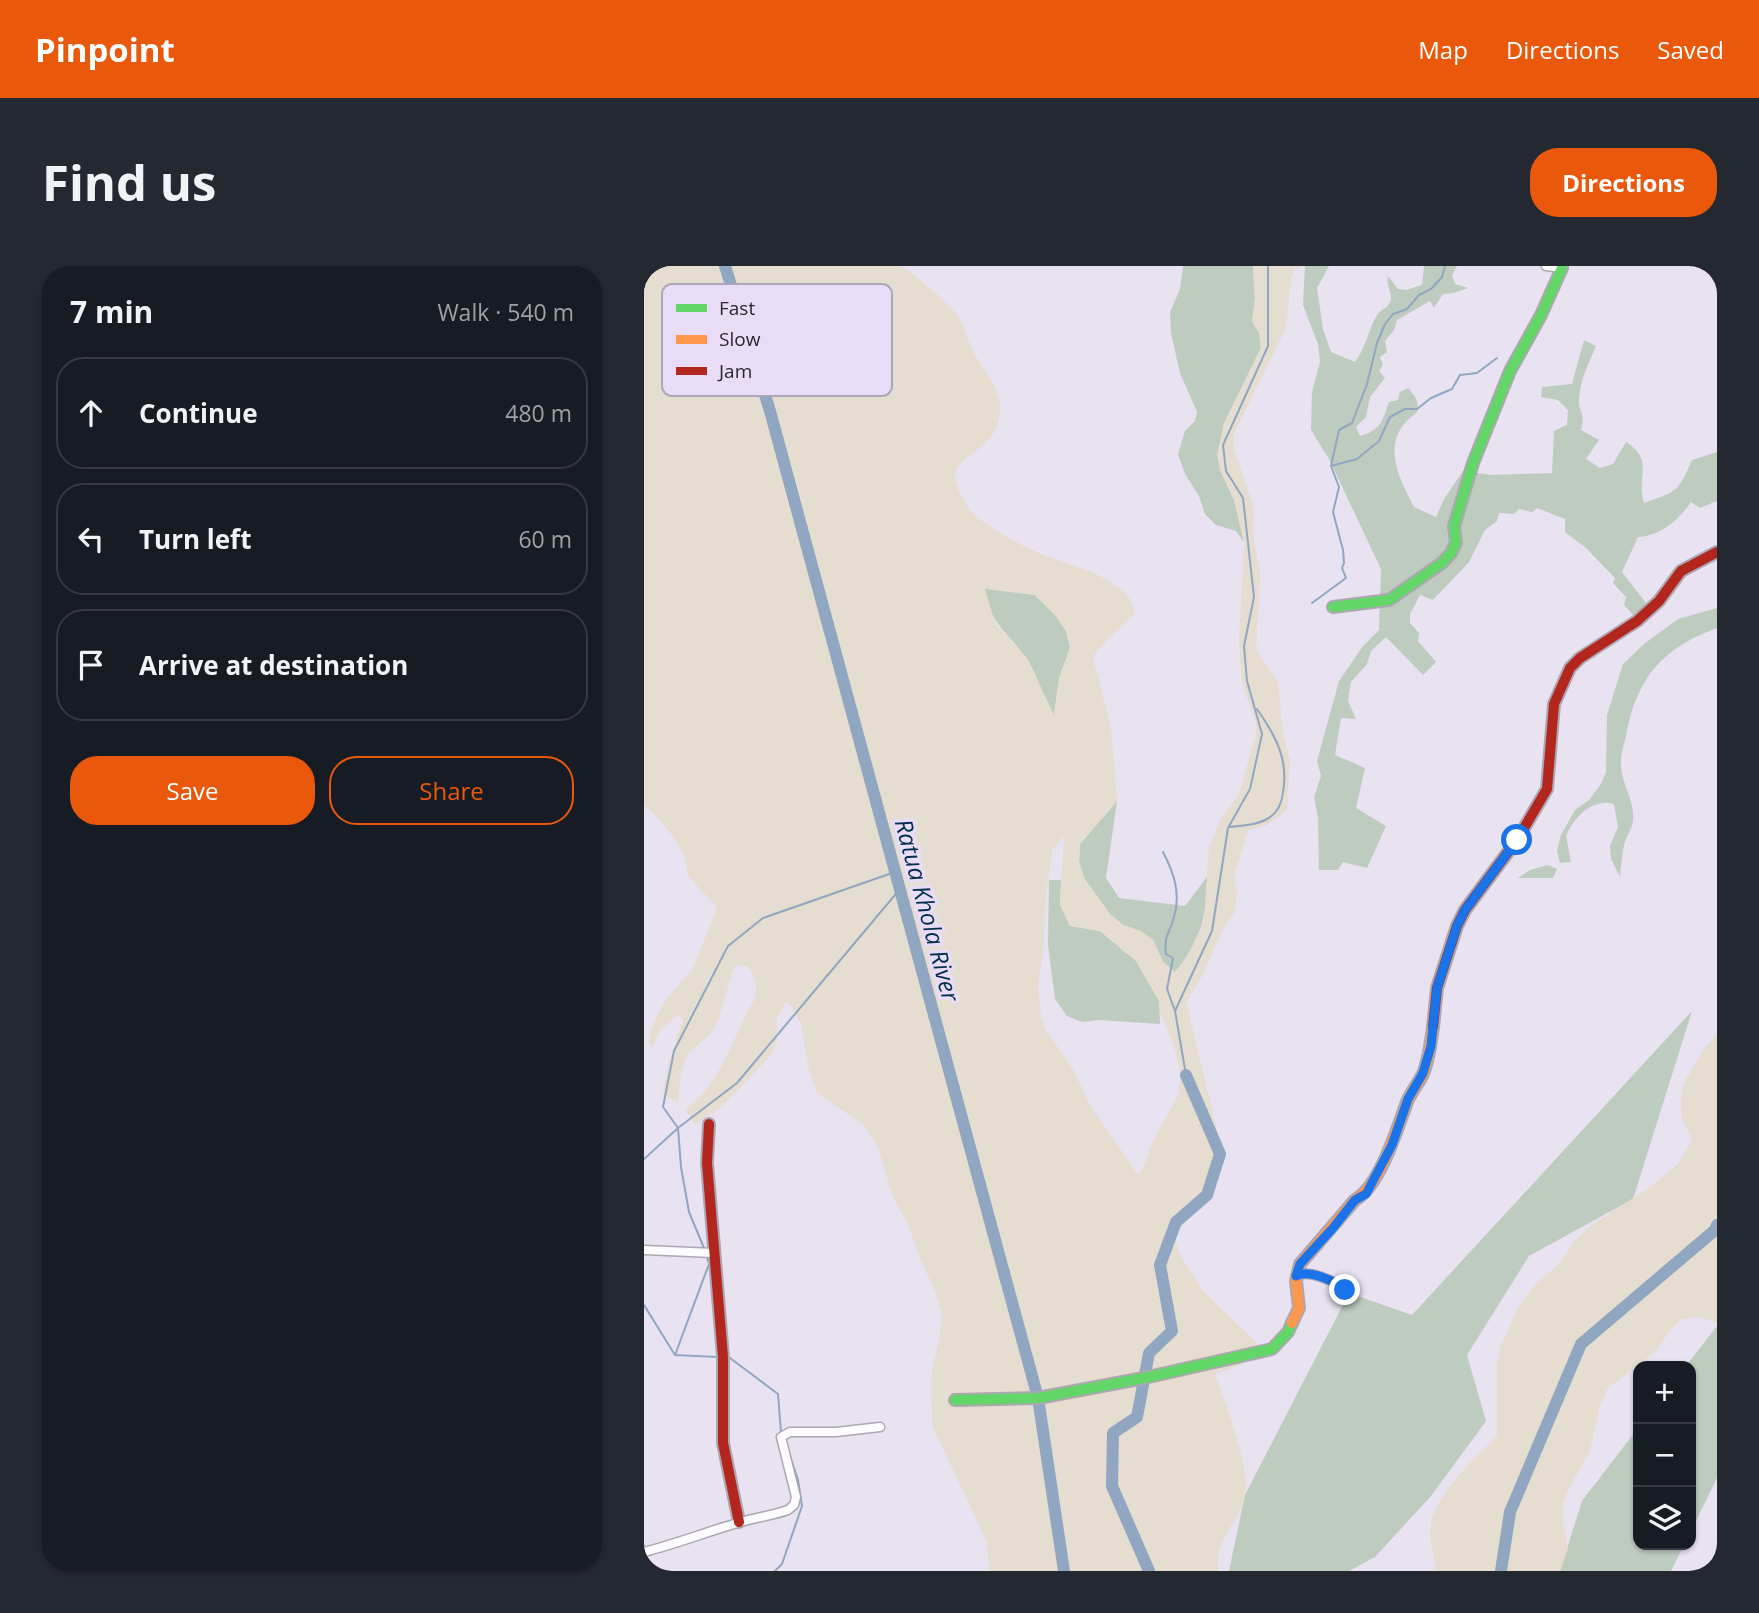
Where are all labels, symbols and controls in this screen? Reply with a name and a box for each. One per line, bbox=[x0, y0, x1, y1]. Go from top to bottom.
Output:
text: Pinpoint bbox=[35, 27, 175, 72]
text: Map bbox=[1418, 33, 1468, 66]
text: Directions bbox=[1506, 33, 1619, 66]
text: Saved bbox=[1657, 33, 1724, 66]
button: Directions bbox=[1530, 148, 1717, 217]
text: Find us bbox=[42, 149, 216, 215]
legend bbox=[662, 284, 892, 396]
text: 7 min bbox=[70, 291, 153, 332]
text: Fast bbox=[719, 295, 755, 321]
text: Walk · 540 m bbox=[437, 296, 574, 328]
text: Slow bbox=[719, 326, 761, 352]
text: Jam bbox=[717, 358, 752, 384]
icon: ahead bbox=[72, 394, 110, 432]
text: Continue bbox=[139, 395, 258, 431]
text: 480 m bbox=[505, 397, 572, 429]
icon: left bbox=[72, 520, 110, 558]
text: Turn left bbox=[139, 521, 251, 557]
text: 60 m bbox=[518, 523, 572, 555]
icon: arrive bbox=[72, 646, 110, 684]
text: Arrive at destination bbox=[139, 647, 408, 683]
button: Save bbox=[70, 756, 315, 825]
button: Share bbox=[329, 756, 574, 825]
water label: Ratua Khola River bbox=[888, 815, 969, 1006]
route start bbox=[1501, 824, 1532, 855]
route end bbox=[1329, 1274, 1360, 1305]
map controls bbox=[1633, 1361, 1696, 1550]
button: + bbox=[1633, 1361, 1696, 1424]
button: − bbox=[1633, 1424, 1696, 1487]
button: layers bbox=[1633, 1487, 1696, 1550]

